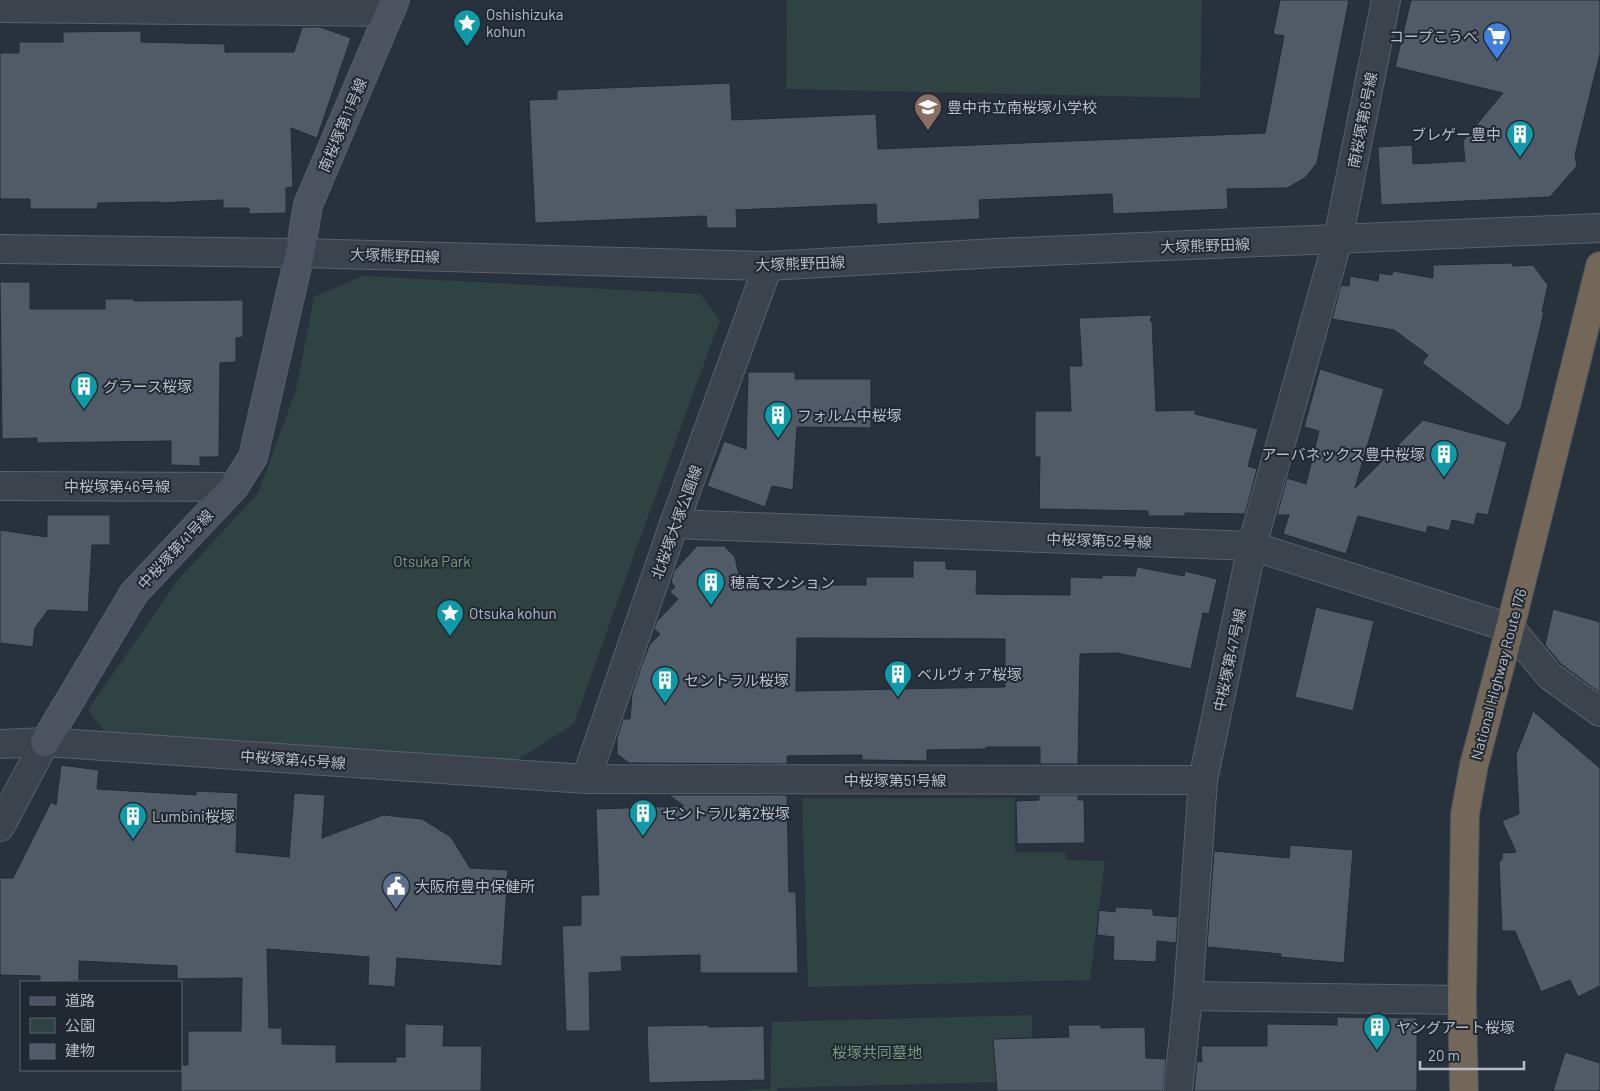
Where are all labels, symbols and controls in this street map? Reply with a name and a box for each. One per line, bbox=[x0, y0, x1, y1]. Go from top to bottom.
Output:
place label: Oshishizuka kohun bbox=[486, 5, 563, 40]
place icon: Oshishizuka kohun bbox=[452, 8, 482, 47]
supermarket icon: コープこうべ bbox=[1482, 21, 1512, 60]
place label: コープこうべ bbox=[1389, 27, 1478, 45]
street label: 南桜塚第6号線 bbox=[1344, 70, 1380, 170]
street label: 南桜塚第11号線 bbox=[314, 75, 370, 175]
school or university icon: 豊中市立南桜塚小学校 bbox=[913, 92, 943, 131]
place label: 豊中市立南桜塚小学校 bbox=[947, 98, 1097, 116]
building icon: ブレゲー豊中 bbox=[1505, 119, 1535, 158]
place label: ブレゲー豊中 bbox=[1411, 125, 1501, 143]
street label: 大塚熊野田線 bbox=[1160, 234, 1250, 256]
street label: 大塚熊野田線 bbox=[350, 244, 440, 266]
street label: 大塚熊野田線 bbox=[755, 252, 845, 274]
building icon: グラース桜塚 bbox=[69, 371, 99, 410]
place label: グラース桜塚 bbox=[103, 377, 192, 395]
building icon: フォルム中桜塚 bbox=[763, 400, 793, 439]
place label: フォルム中桜塚 bbox=[797, 406, 902, 424]
building icon: アーバネックス豊中桜塚 bbox=[1429, 439, 1459, 478]
place label: アーバネックス豊中桜塚 bbox=[1261, 445, 1425, 463]
street label: 北桜塚大塚公園線 bbox=[647, 463, 705, 581]
street label: 中桜塚第46号線 bbox=[64, 477, 170, 495]
street label: 中桜塚第41号線 bbox=[134, 506, 216, 592]
street label: 中桜塚第52号線 bbox=[1046, 529, 1152, 551]
park label: Otsuka Park bbox=[393, 552, 471, 570]
building icon: 穂高マンション bbox=[696, 567, 726, 606]
place label: 穂高マンション bbox=[730, 573, 835, 591]
street label: National Highway Route 176 bbox=[1466, 586, 1530, 762]
place icon: Otsuka kohun bbox=[435, 598, 465, 637]
place label: Otsuka kohun bbox=[469, 604, 557, 622]
street label: 中桜塚第47号線 bbox=[1209, 607, 1249, 713]
building icon: ベルヴォア桜塚 bbox=[883, 659, 913, 698]
building icon: セントラル桜塚 bbox=[650, 665, 680, 704]
place label: ベルヴォア桜塚 bbox=[917, 665, 1022, 683]
place label: セントラル桜塚 bbox=[684, 671, 789, 689]
street label: 中桜塚第45号線 bbox=[240, 746, 346, 772]
street label: 中桜塚第51号線 bbox=[844, 771, 946, 789]
building icon: セントラル第2桜塚 bbox=[628, 798, 658, 837]
building icon: Lumbini桜塚 bbox=[118, 801, 148, 840]
place label: セントラル第2桜塚 bbox=[662, 804, 790, 822]
place label: Lumbini桜塚 bbox=[152, 807, 235, 825]
public building icon: 大阪府豊中保健所 bbox=[381, 871, 411, 910]
place label: 大阪府豊中保健所 bbox=[415, 877, 535, 895]
legend bbox=[20, 981, 182, 1071]
text: 道路 bbox=[65, 991, 95, 1009]
building icon: ヤングアート桜塚 bbox=[1362, 1012, 1392, 1051]
text: 公園 bbox=[65, 1016, 95, 1034]
place label: ヤングアート桜塚 bbox=[1396, 1018, 1515, 1036]
scale bar bbox=[1420, 1038, 1524, 1070]
text: 建物 bbox=[65, 1041, 95, 1059]
park label: 桜塚共同墓地 bbox=[832, 1043, 922, 1061]
text: 20 m bbox=[1428, 1046, 1460, 1064]

